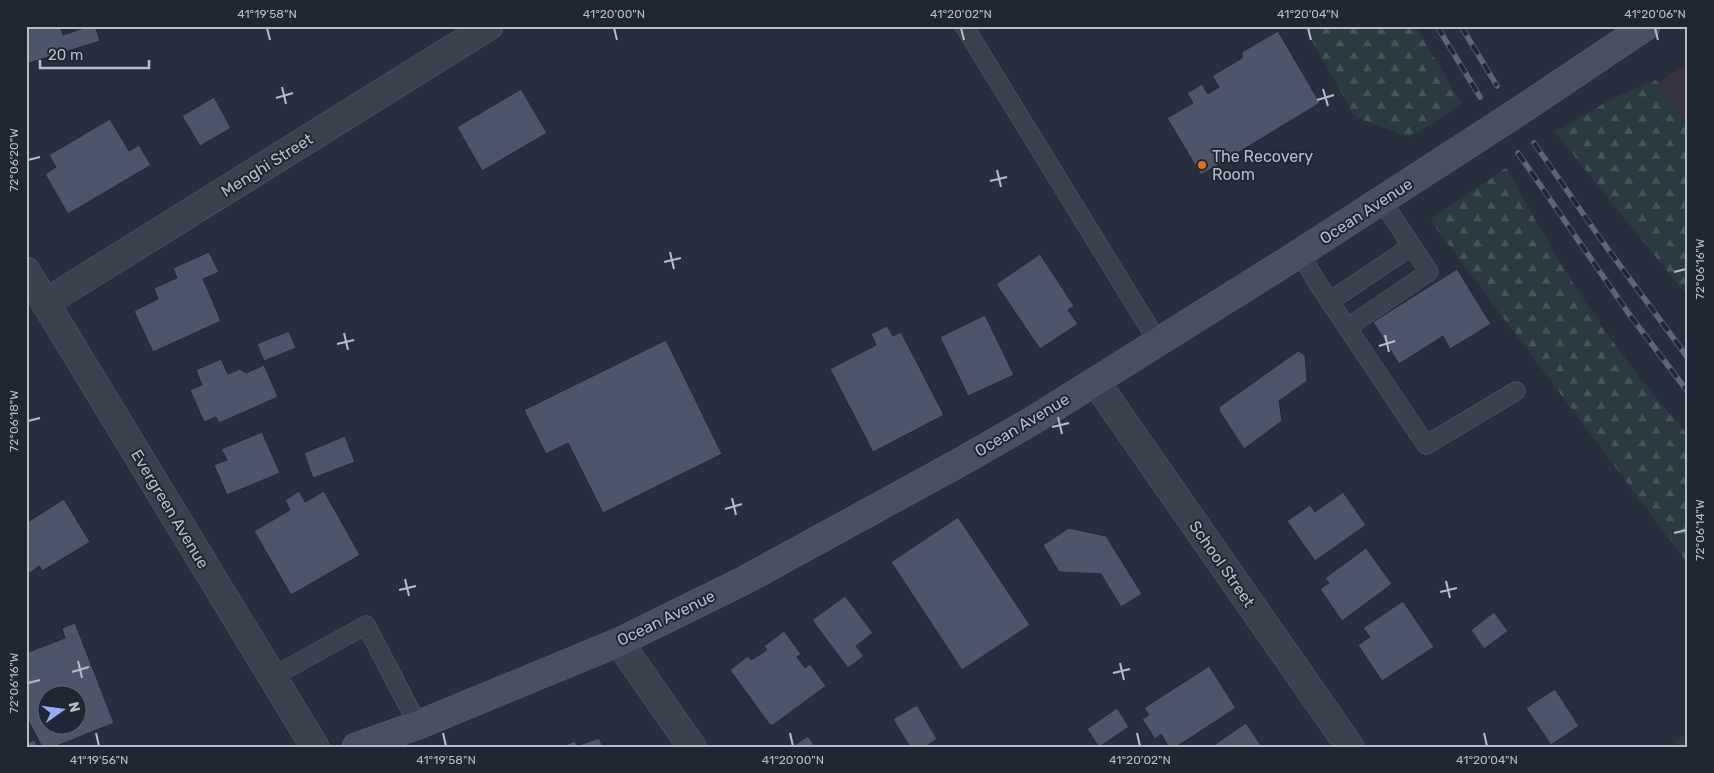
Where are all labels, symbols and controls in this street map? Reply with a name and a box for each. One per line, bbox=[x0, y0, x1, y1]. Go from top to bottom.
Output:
text: 41°19'58"N bbox=[237, 7, 297, 21]
text: 41°20'00"N bbox=[583, 7, 645, 21]
text: 41°20'02"N bbox=[930, 7, 992, 21]
text: 41°20'04"N bbox=[1277, 7, 1339, 21]
text: 41°20'06"N bbox=[1624, 7, 1686, 21]
scale bar bbox=[40, 38, 149, 70]
text: 20 m bbox=[48, 46, 83, 64]
text: 72°06'20"W bbox=[7, 128, 21, 192]
street label: Menghi Street bbox=[218, 129, 316, 201]
place label: The Recovery Room bbox=[1212, 147, 1313, 184]
marker: The Recovery Room bbox=[1196, 159, 1208, 171]
street label: Ocean Avenue bbox=[1316, 174, 1416, 248]
text: 72°06'16"W bbox=[1693, 238, 1707, 299]
street label: Ocean Avenue bbox=[971, 389, 1073, 461]
text: 72°06'18"W bbox=[7, 390, 21, 452]
street label: Evergreen Avenue bbox=[127, 446, 213, 572]
text: 72°06'14"W bbox=[1693, 499, 1707, 561]
street label: School Street bbox=[1185, 517, 1259, 611]
street label: Ocean Avenue bbox=[614, 586, 718, 650]
text: 72°06'16"W bbox=[7, 652, 21, 713]
north arrow bbox=[38, 686, 88, 736]
text: N bbox=[65, 700, 84, 714]
text: 41°19'56"N bbox=[70, 753, 128, 767]
text: 41°19'58"N bbox=[416, 753, 476, 767]
text: 41°20'00"N bbox=[762, 753, 824, 767]
text: 41°20'02"N bbox=[1109, 753, 1171, 767]
text: 41°20'04"N bbox=[1456, 753, 1518, 767]

